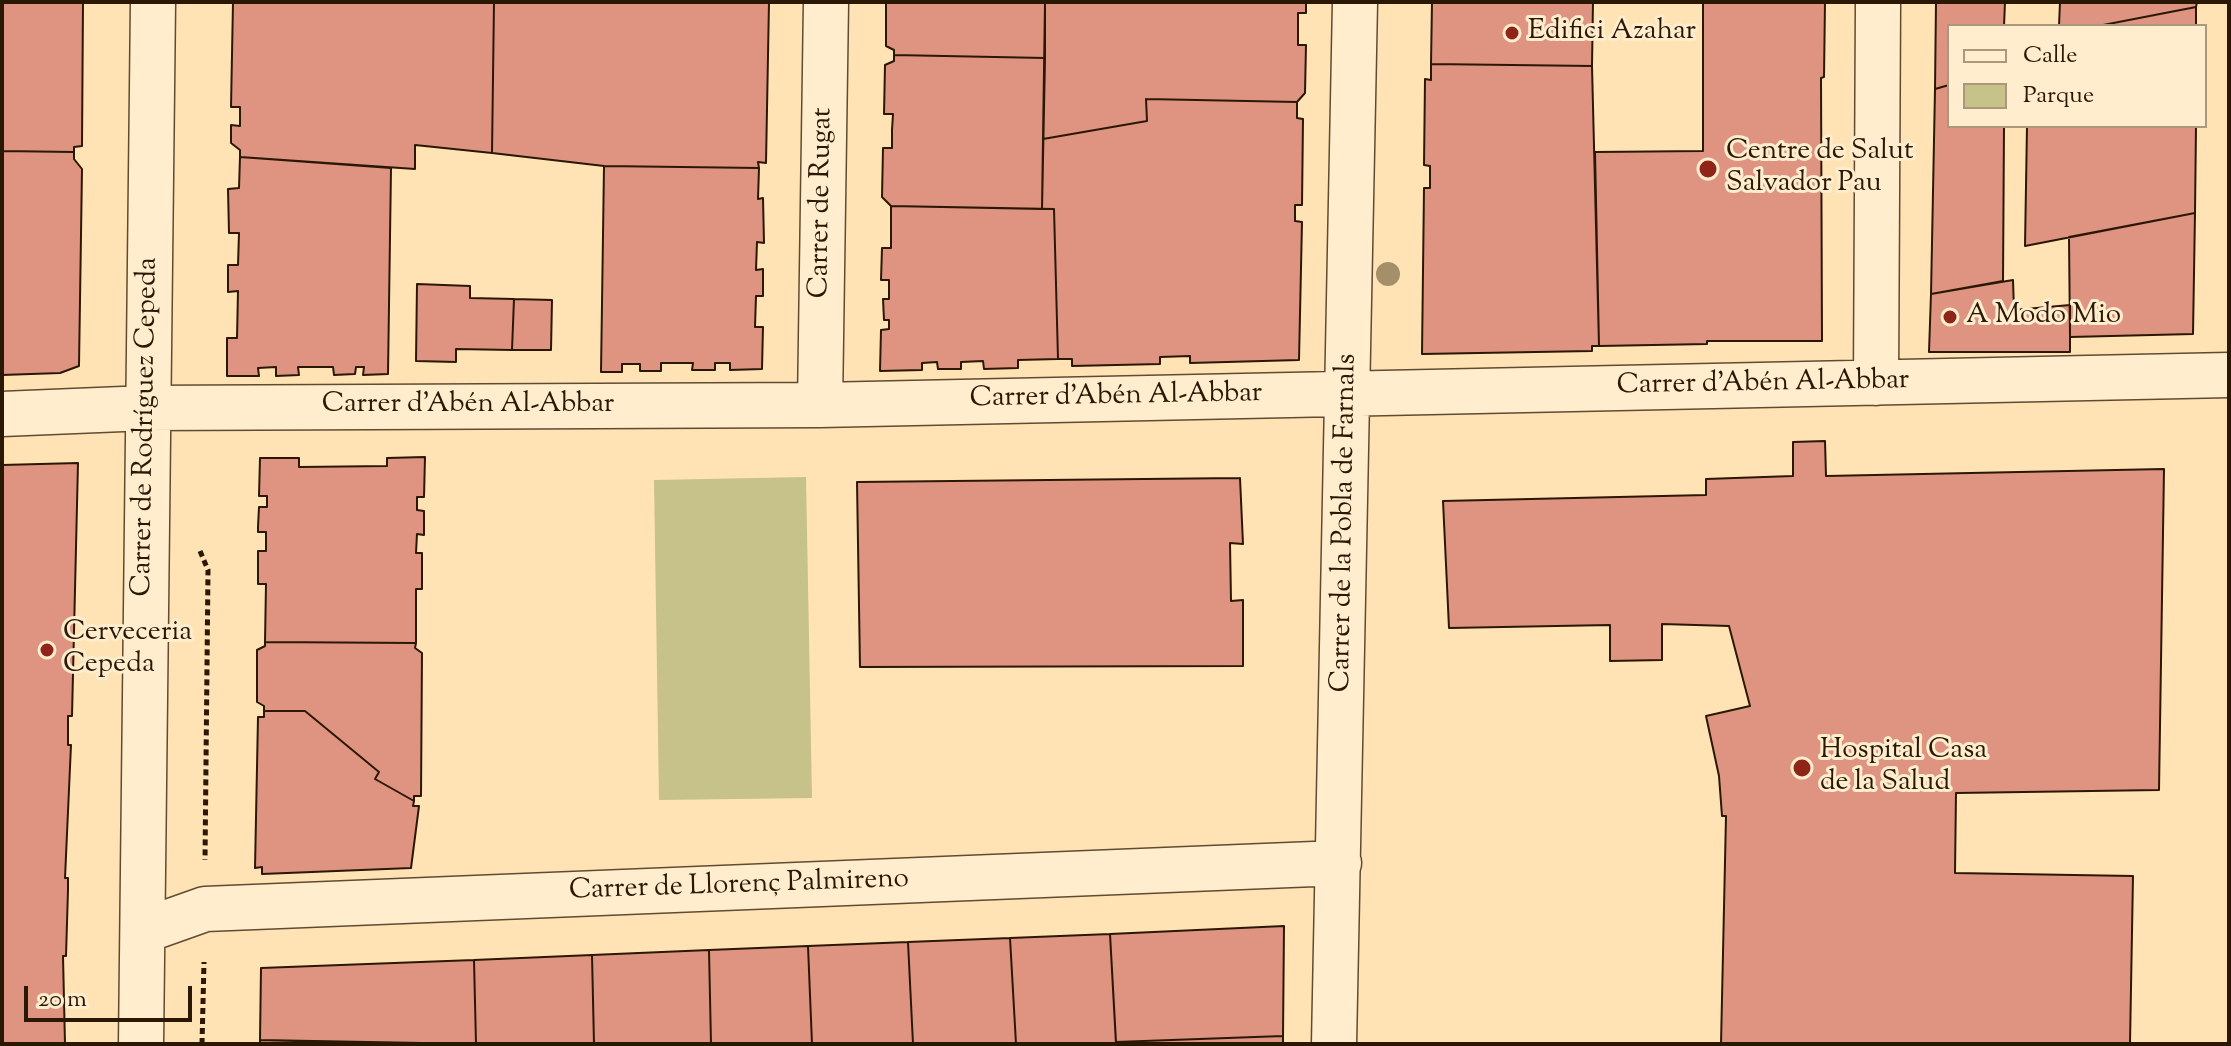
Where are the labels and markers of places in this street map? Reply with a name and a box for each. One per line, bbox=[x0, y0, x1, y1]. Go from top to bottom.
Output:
place label: Edifici Azahar bbox=[1528, 16, 1696, 50]
marker: Edifici Azahar bbox=[1503, 24, 1521, 42]
place label: Centre de Salut Salvador Pau bbox=[1726, 136, 1914, 202]
marker: Centre de Salut Salvador Pau bbox=[1697, 158, 1719, 180]
place label: A Modo Mio bbox=[1966, 300, 2121, 334]
marker: A Modo Mio bbox=[1941, 308, 1959, 326]
place label: Cerveceria Cepeda bbox=[63, 617, 192, 683]
marker: Cerveceria Cepeda bbox=[38, 641, 56, 659]
place label: Hospital Casa de la Salud bbox=[1820, 735, 1987, 801]
marker: Hospital Casa de la Salud bbox=[1791, 757, 1813, 779]

